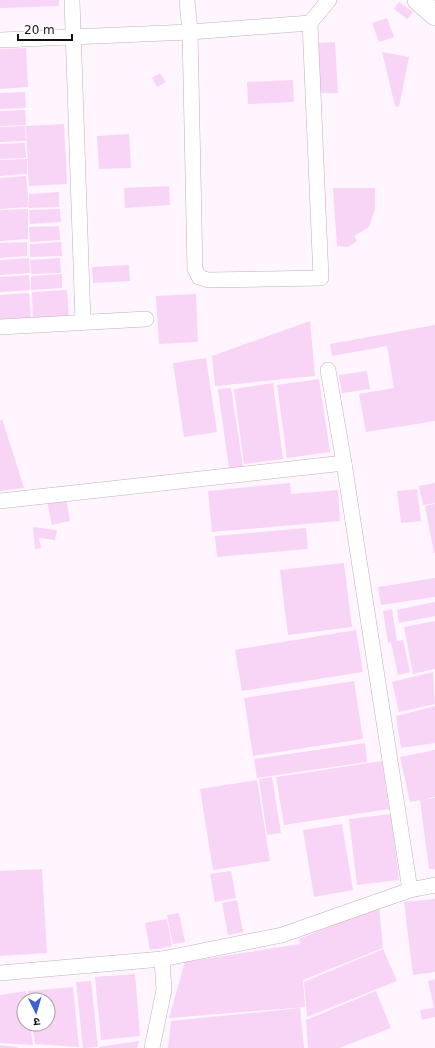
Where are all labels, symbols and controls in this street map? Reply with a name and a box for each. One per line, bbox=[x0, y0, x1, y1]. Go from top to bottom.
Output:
scale bar bbox=[18, 16, 72, 42]
text: 20 m bbox=[24, 23, 55, 37]
north arrow bbox=[16, 992, 56, 1032]
text: उ bbox=[32, 1015, 41, 1028]

